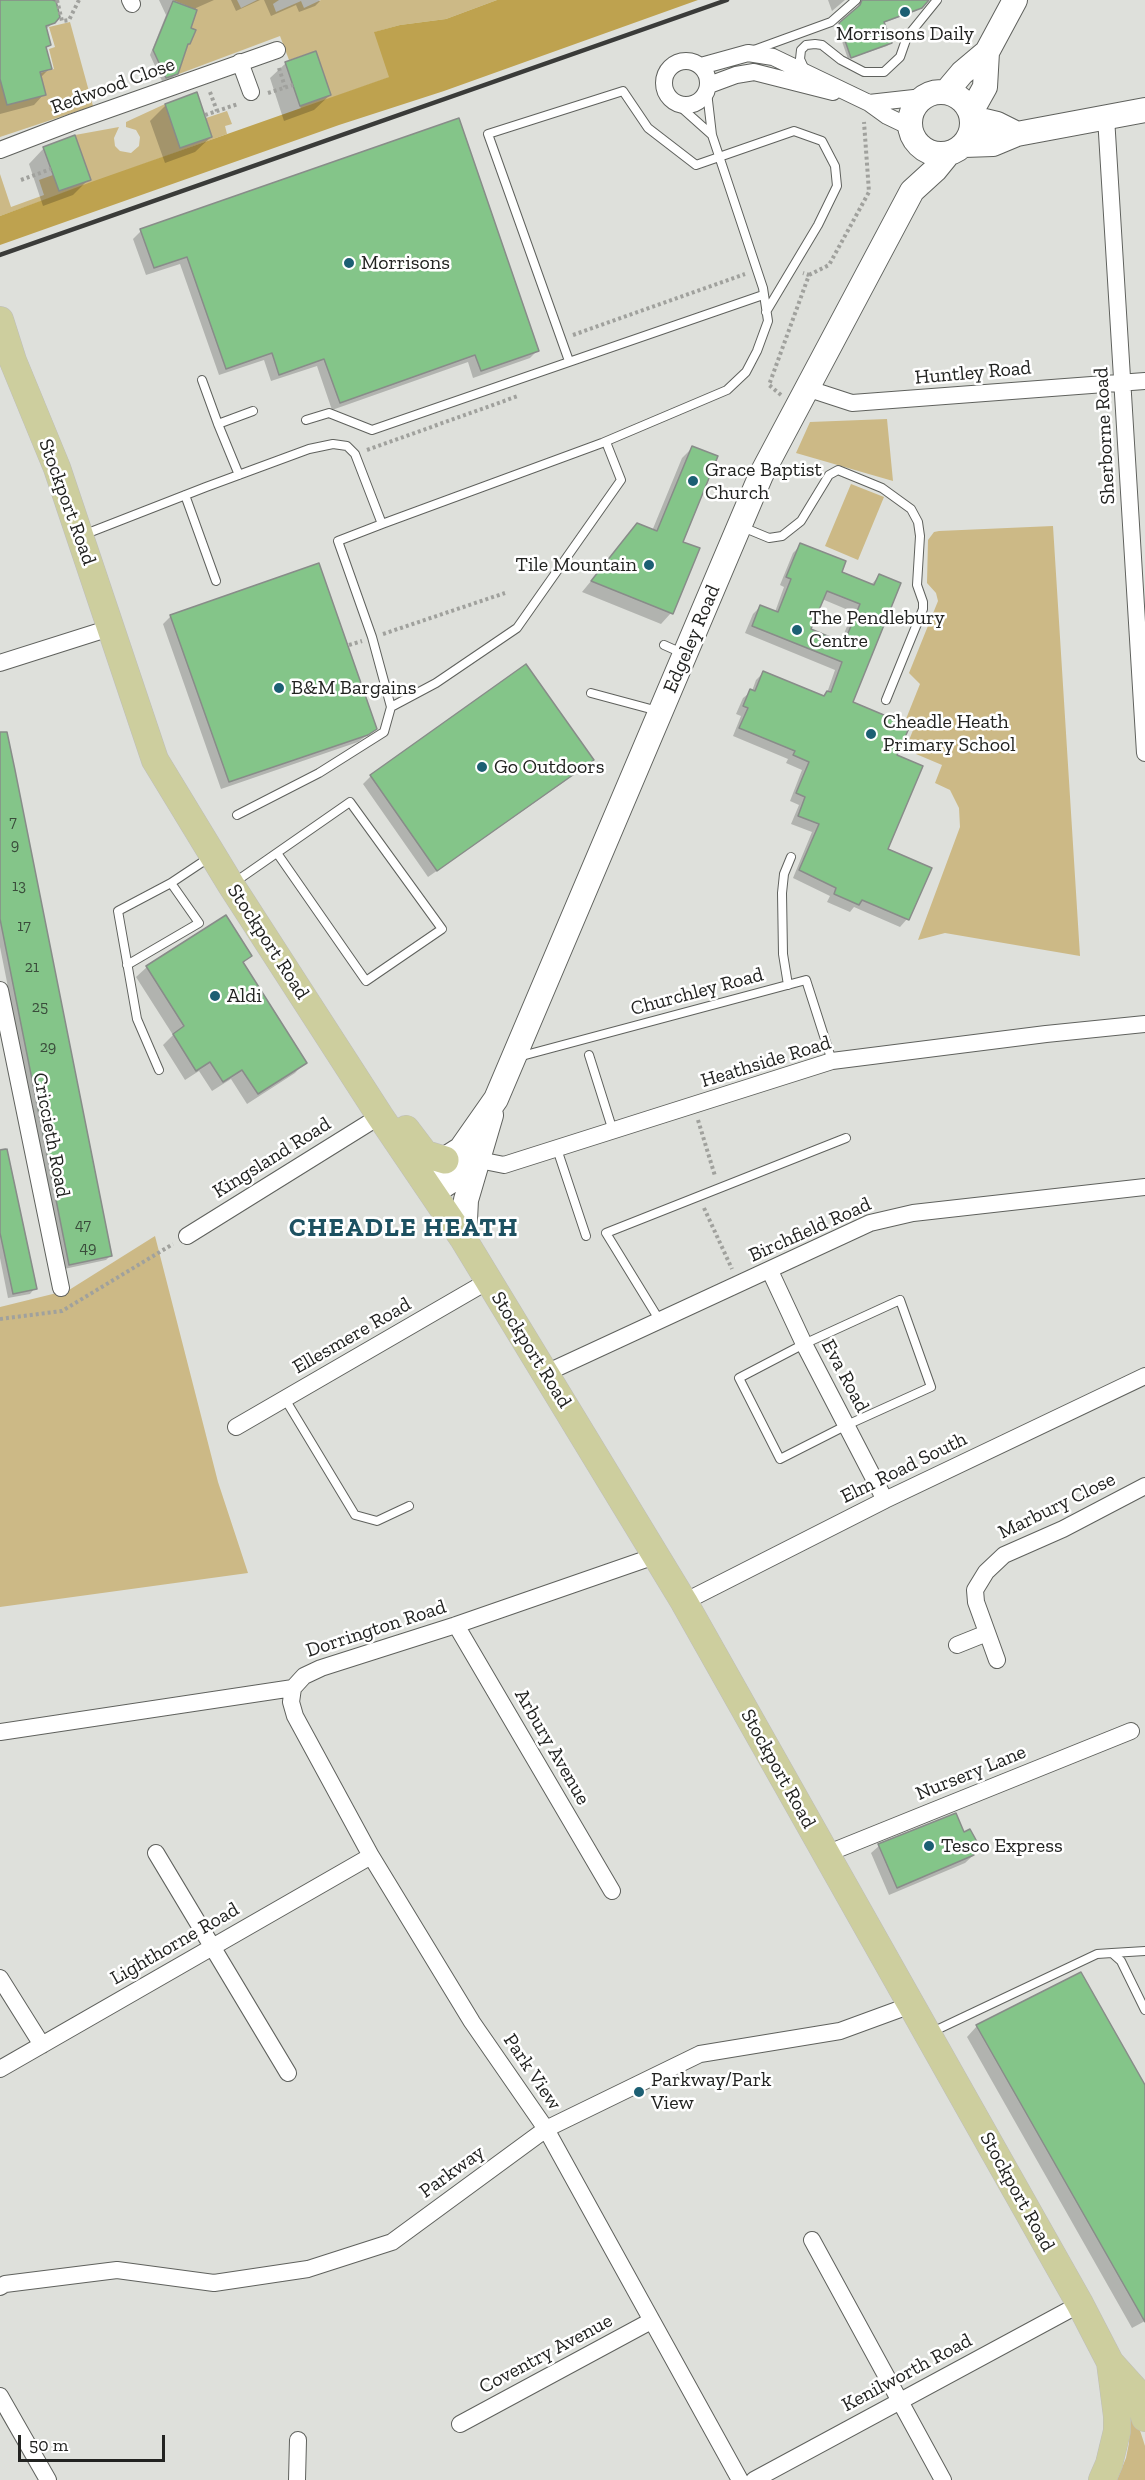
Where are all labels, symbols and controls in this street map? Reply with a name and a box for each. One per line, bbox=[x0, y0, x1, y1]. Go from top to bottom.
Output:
marker: Morrisons Daily bbox=[898, 5, 912, 19]
place label: Morrisons Daily bbox=[836, 22, 974, 46]
street label: Redwood Close bbox=[48, 52, 178, 120]
place label: Morrisons bbox=[361, 251, 450, 275]
marker: Morrisons bbox=[342, 256, 356, 270]
street label: Huntley Road bbox=[914, 356, 1032, 390]
street label: Sherborne Road bbox=[1089, 367, 1121, 505]
street label: Stockport Road bbox=[33, 436, 101, 568]
place label: Grace Baptist Church bbox=[705, 458, 822, 505]
marker: Grace Baptist Church bbox=[686, 474, 700, 488]
place label: Tile Mountain bbox=[515, 553, 637, 577]
marker: Tile Mountain bbox=[642, 558, 656, 572]
street label: Edgeley Road bbox=[658, 581, 726, 697]
place label: The Pendlebury Centre bbox=[809, 606, 945, 653]
marker: The Pendlebury Centre bbox=[790, 623, 804, 637]
place label: B&M Bargains bbox=[291, 676, 416, 700]
marker: B&M Bargains bbox=[272, 681, 286, 695]
place label: Cheadle Heath Primary School bbox=[883, 710, 1015, 757]
marker: Cheadle Heath Primary School bbox=[864, 727, 878, 741]
place label: Go Outdoors bbox=[494, 755, 604, 779]
marker: Go Outdoors bbox=[475, 760, 489, 774]
house number: 7 bbox=[9, 812, 17, 832]
house number: 9 bbox=[11, 835, 19, 855]
house number: 13 bbox=[12, 876, 26, 896]
street label: Stockport Road bbox=[222, 880, 314, 1004]
house number: 17 bbox=[17, 916, 31, 936]
house number: 21 bbox=[25, 957, 39, 977]
street label: Churchley Road bbox=[628, 963, 766, 1021]
place label: Aldi bbox=[227, 984, 262, 1008]
marker: Aldi bbox=[208, 989, 222, 1003]
house number: 25 bbox=[32, 997, 48, 1017]
street label: Heathside Road bbox=[698, 1031, 834, 1093]
house number: 29 bbox=[40, 1037, 56, 1057]
street label: Criccieth Road bbox=[27, 1071, 75, 1199]
street label: Kingsland Road bbox=[209, 1112, 335, 1204]
street label: Birchfield Road bbox=[745, 1192, 875, 1268]
district label: CHEADLE HEATH bbox=[289, 1213, 519, 1245]
house number: 47 bbox=[75, 1215, 91, 1235]
house number: 49 bbox=[79, 1238, 97, 1258]
street label: Stockport Road bbox=[486, 1287, 576, 1413]
street label: Ellesmere Road bbox=[289, 1292, 415, 1380]
street label: Eva Road bbox=[816, 1335, 874, 1417]
street label: Elm Road South bbox=[837, 1427, 971, 1509]
street label: Marbury Close bbox=[995, 1467, 1119, 1545]
street label: Dorrington Road bbox=[303, 1595, 449, 1663]
street label: Arbury Avenue bbox=[509, 1685, 595, 1809]
street label: Stockport Road bbox=[735, 1705, 821, 1833]
street label: Nursery Lane bbox=[912, 1740, 1030, 1806]
place label: Tesco Express bbox=[941, 1834, 1063, 1858]
marker: Tesco Express bbox=[922, 1839, 936, 1853]
street label: Lighthorne Road bbox=[106, 1898, 244, 1990]
street label: Park View bbox=[498, 2029, 566, 2115]
place label: Parkway/Park View bbox=[651, 2068, 771, 2115]
marker: Parkway/Park View bbox=[632, 2085, 646, 2099]
street label: Stockport Road bbox=[974, 2128, 1060, 2256]
street label: Parkway bbox=[415, 2140, 489, 2204]
street label: Coventry Avenue bbox=[475, 2309, 617, 2399]
street label: Kenilworth Road bbox=[838, 2329, 976, 2417]
scale bar bbox=[21, 2423, 168, 2461]
text: 50 m bbox=[29, 2434, 68, 2456]

